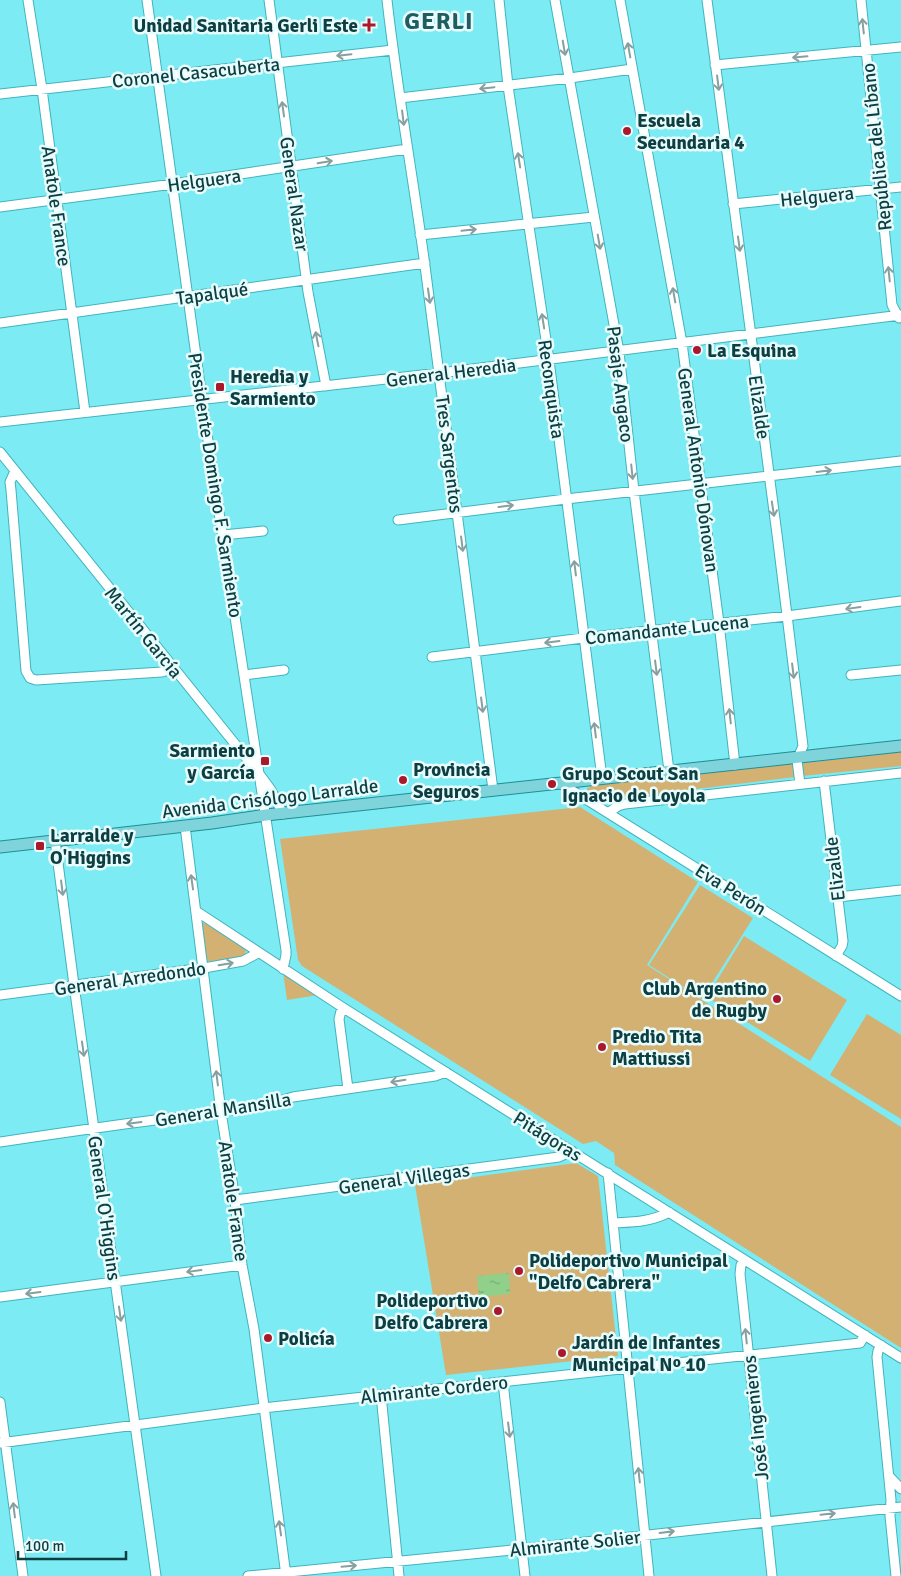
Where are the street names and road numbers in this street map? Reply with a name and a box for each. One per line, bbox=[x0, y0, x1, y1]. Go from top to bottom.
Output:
street label: Coronel Casacuberta bbox=[111, 52, 281, 94]
street label: República del Líbano bbox=[856, 62, 898, 232]
street label: General Nazar bbox=[274, 135, 314, 253]
street label: Anatole France bbox=[36, 144, 76, 268]
street label: Helguera bbox=[166, 164, 243, 198]
street label: Helguera bbox=[779, 181, 855, 213]
street label: Tapalqué bbox=[174, 277, 250, 311]
street label: Pasaje Angaco bbox=[601, 324, 639, 444]
street label: Reconquista bbox=[532, 338, 570, 440]
street label: Presidente Domingo F. Sarmiento bbox=[182, 351, 248, 620]
street label: General Heredia bbox=[385, 353, 518, 393]
street label: General Antonio Dónovan bbox=[672, 366, 724, 574]
street label: Elizalde bbox=[743, 374, 775, 441]
street label: Tres Sargentos bbox=[430, 394, 468, 514]
street label: Martín García bbox=[99, 582, 188, 683]
street label: Comandante Lucena bbox=[584, 609, 750, 651]
street label: Avenida Crisólogo Larralde bbox=[160, 774, 380, 824]
street label: Elizalde bbox=[819, 835, 851, 902]
street label: Eva Perón bbox=[690, 859, 771, 921]
street label: General Arredondo bbox=[53, 956, 208, 1002]
street label: General Mansilla bbox=[153, 1087, 293, 1133]
street label: Pitágoras bbox=[509, 1106, 586, 1167]
street label: General O'Higgins bbox=[82, 1134, 126, 1282]
street label: Anatole France bbox=[213, 1139, 253, 1263]
street label: General Villegas bbox=[337, 1158, 471, 1200]
street label: José Ingenieros bbox=[737, 1354, 775, 1482]
street label: Almirante Cordero bbox=[359, 1370, 509, 1410]
street label: Almirante Solier bbox=[508, 1525, 642, 1563]

